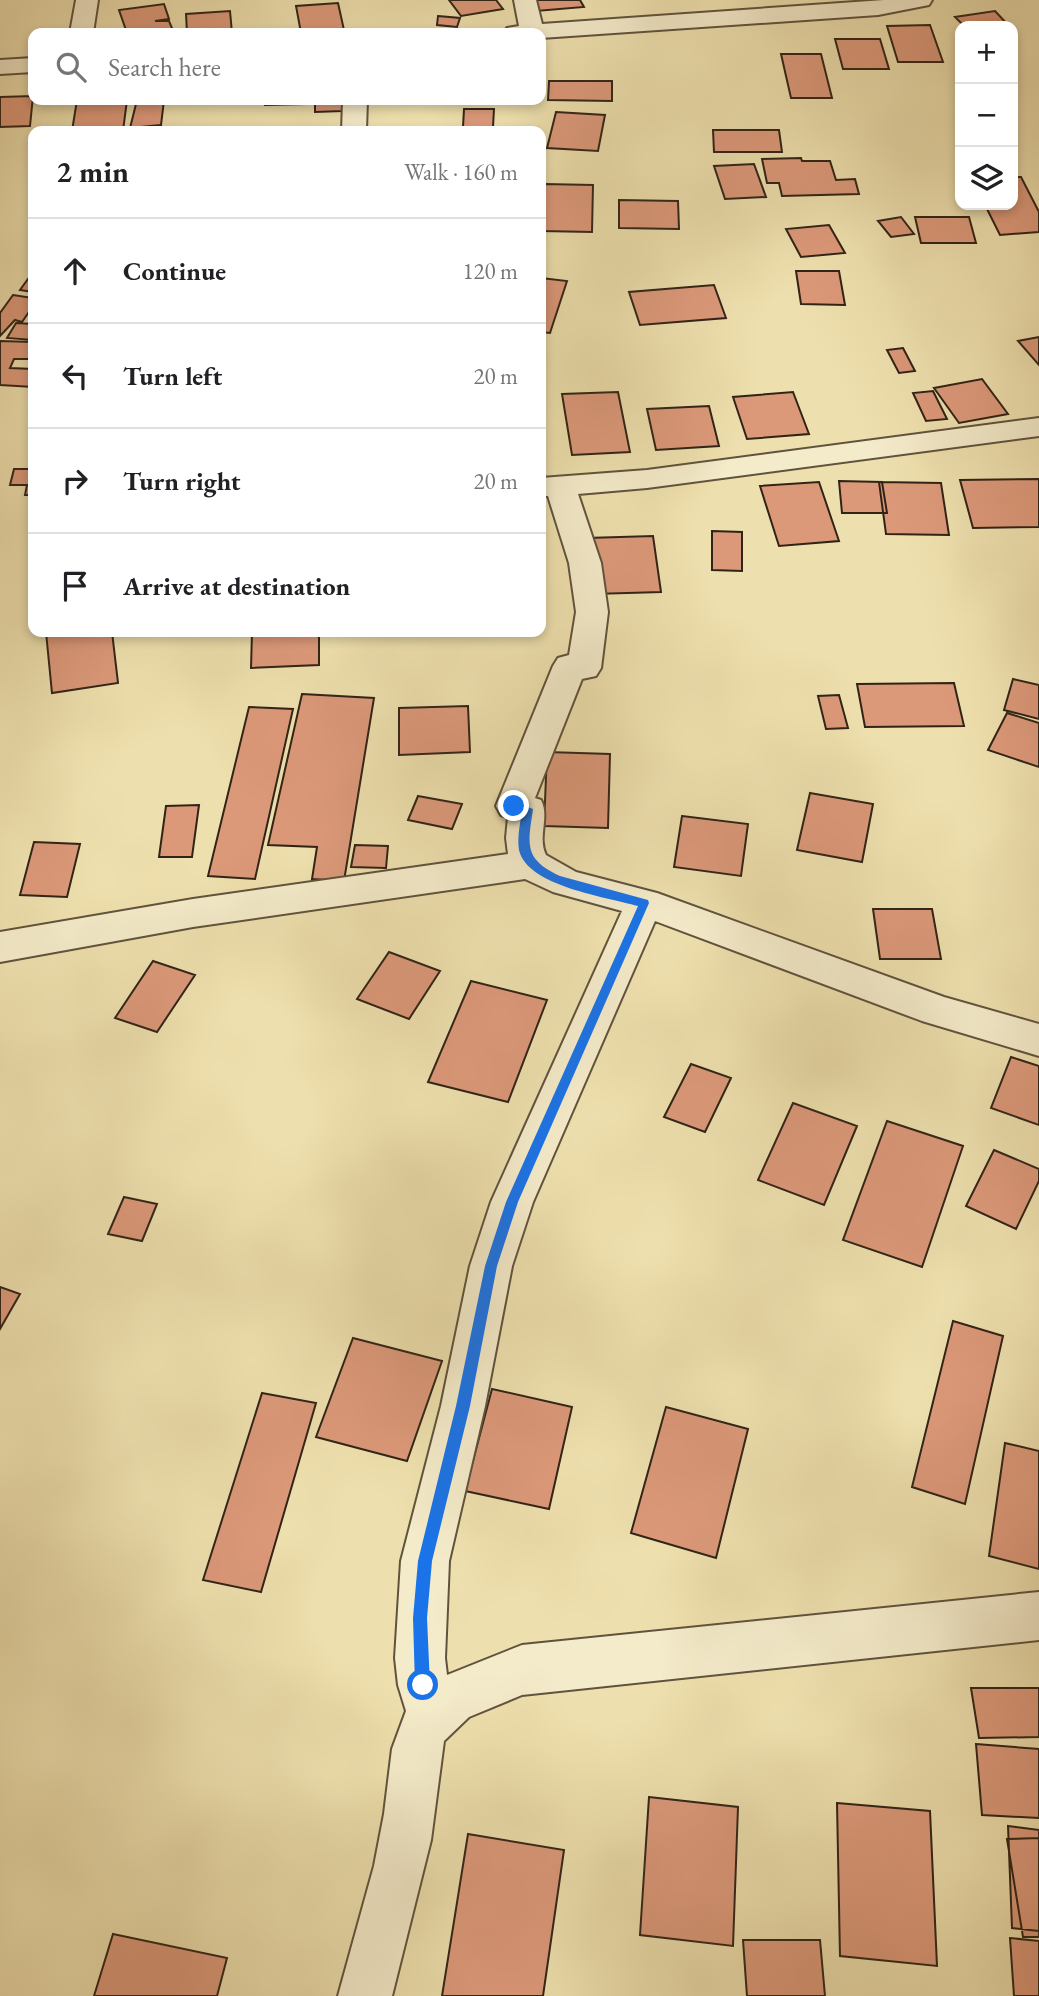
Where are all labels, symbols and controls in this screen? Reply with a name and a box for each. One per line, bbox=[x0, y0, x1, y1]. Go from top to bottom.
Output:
map controls bbox=[955, 21, 1018, 210]
button: + bbox=[955, 21, 1018, 84]
search box bbox=[28, 28, 546, 105]
icon: search bbox=[52, 48, 90, 86]
text: Search here bbox=[108, 50, 221, 84]
button: − bbox=[955, 84, 1018, 147]
button: layers bbox=[955, 147, 1018, 210]
text: 2 min bbox=[56, 152, 129, 191]
text: Walk · 160 m bbox=[404, 157, 518, 187]
icon: ahead bbox=[56, 252, 94, 290]
text: Continue bbox=[123, 254, 226, 288]
text: 120 m bbox=[462, 256, 518, 286]
icon: left bbox=[56, 357, 94, 395]
text: Turn left bbox=[123, 359, 222, 393]
text: 20 m bbox=[473, 361, 518, 391]
icon: right bbox=[56, 462, 94, 500]
text: Turn right bbox=[123, 464, 241, 498]
text: 20 m bbox=[473, 466, 518, 496]
icon: arrive bbox=[56, 567, 94, 605]
text: Arrive at destination bbox=[123, 569, 350, 603]
route end bbox=[498, 790, 529, 821]
route start bbox=[407, 1669, 438, 1700]

